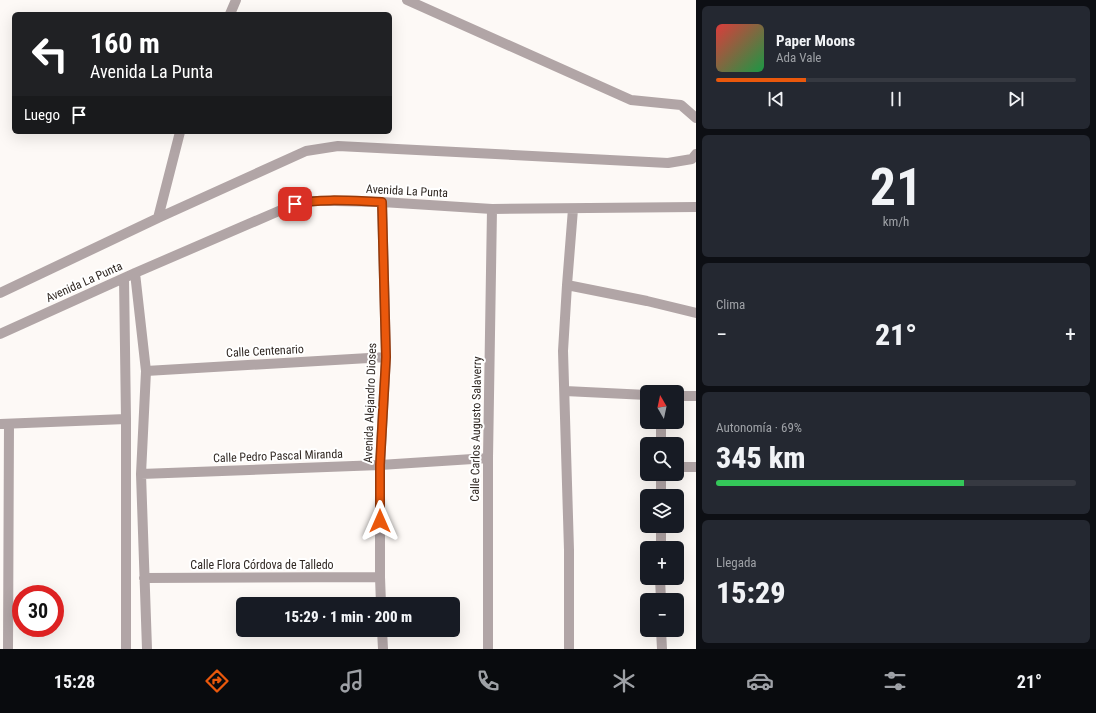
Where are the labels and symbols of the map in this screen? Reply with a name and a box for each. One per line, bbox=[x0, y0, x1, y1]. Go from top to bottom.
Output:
street label: Avenida La Punta bbox=[366, 182, 449, 200]
pin bbox=[278, 187, 312, 221]
street label: Avenida La Punta bbox=[44, 259, 125, 305]
street label: Calle Centenario bbox=[226, 342, 304, 360]
street label: Avenida Alejandro Dioses bbox=[361, 343, 379, 463]
street label: Calle Carlos Augusto Salaverry bbox=[468, 356, 484, 502]
north arrow bbox=[640, 385, 684, 429]
street label: Calle Pedro Pascal Miranda bbox=[213, 447, 343, 465]
position arrow bbox=[359, 500, 401, 542]
street label: Calle Flora Córdova de Talledo bbox=[190, 558, 334, 572]
speed limit sign: 30 bbox=[12, 585, 64, 637]

